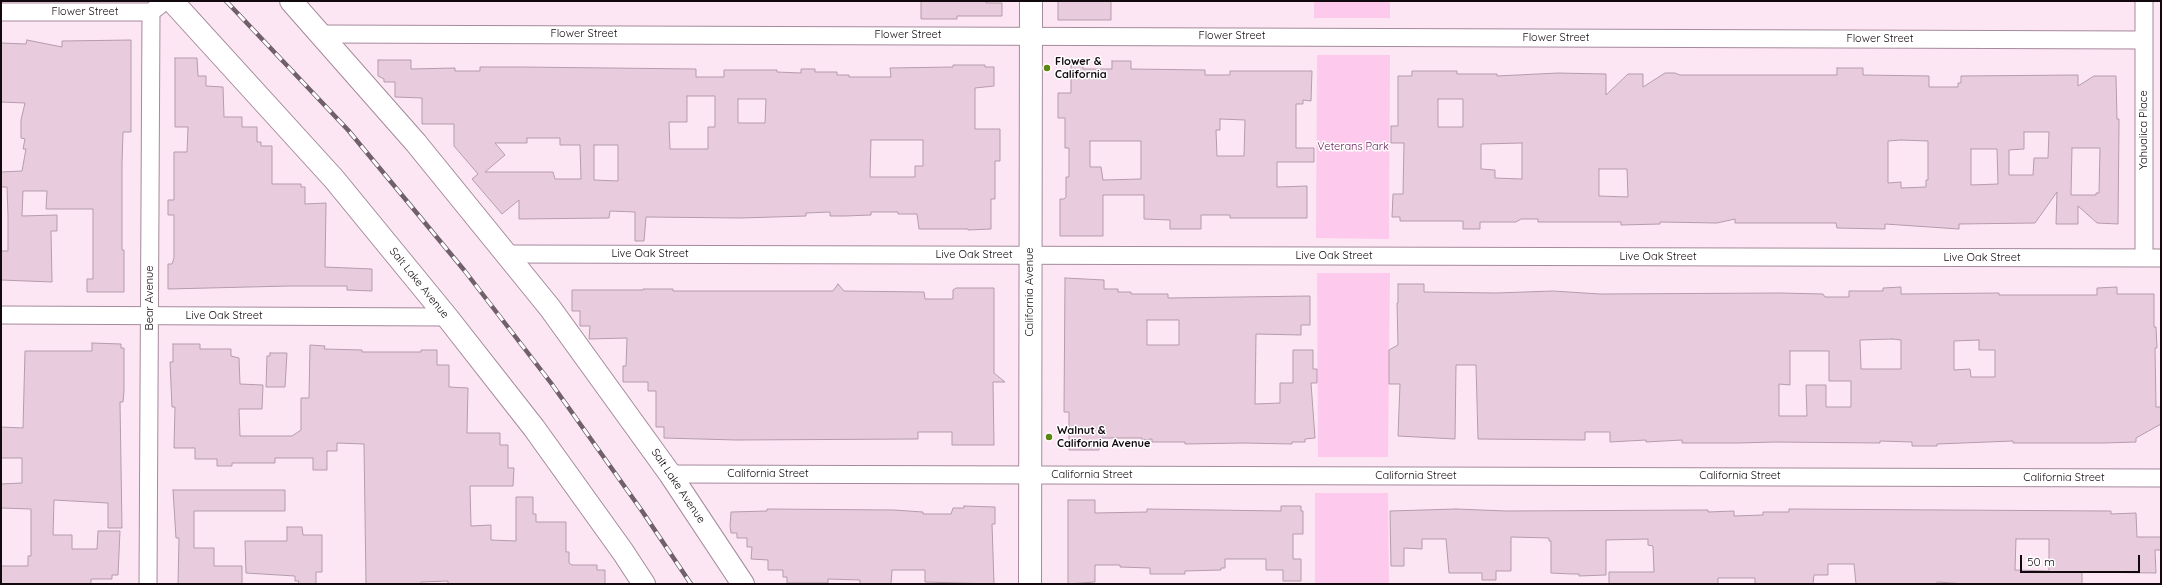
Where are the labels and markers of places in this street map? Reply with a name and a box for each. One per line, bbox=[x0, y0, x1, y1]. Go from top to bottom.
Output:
place label: Flower & California bbox=[1055, 55, 1107, 81]
marker: Flower & California bbox=[1042, 63, 1052, 73]
place label: Walnut & California Avenue bbox=[1057, 424, 1150, 450]
marker: Walnut & California Avenue bbox=[1044, 432, 1054, 442]

